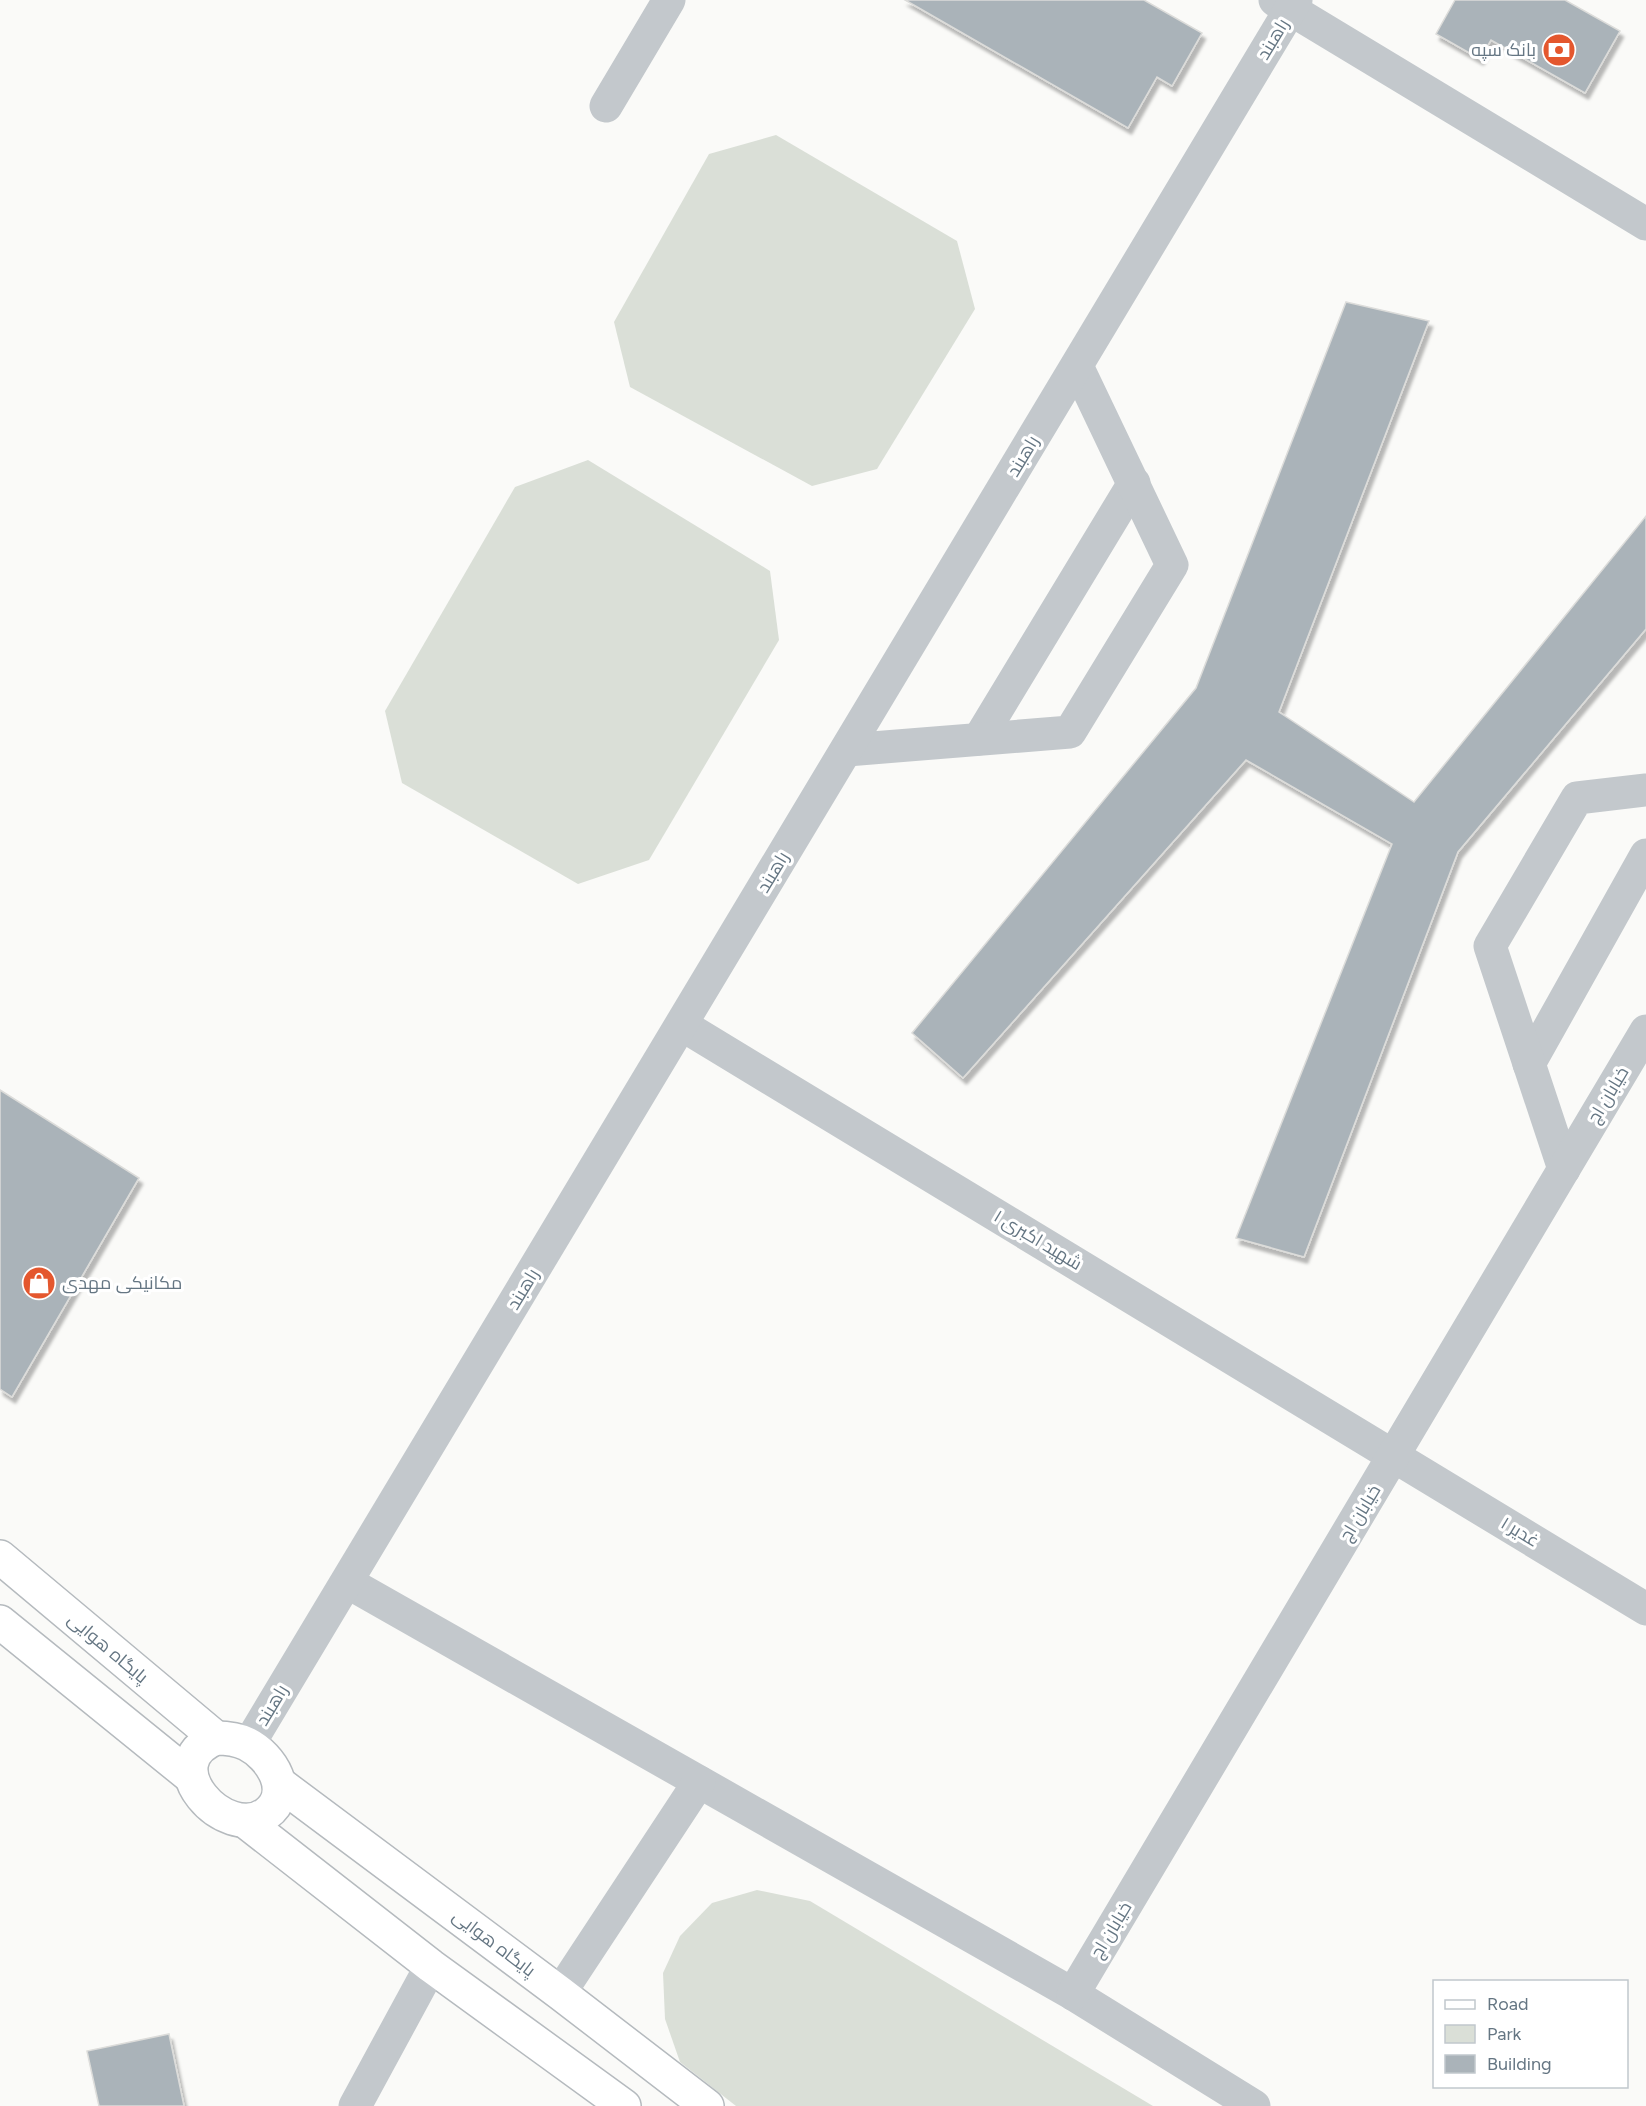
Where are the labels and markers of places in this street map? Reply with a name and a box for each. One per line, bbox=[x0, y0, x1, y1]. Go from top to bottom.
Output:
bank icon: بانک سپه bbox=[1541, 32, 1577, 68]
place label: بانک سپه bbox=[1471, 39, 1536, 61]
shop icon: مکانیکی مهدی bbox=[21, 1265, 57, 1301]
place label: مکانیکی مهدی bbox=[62, 1272, 182, 1294]

